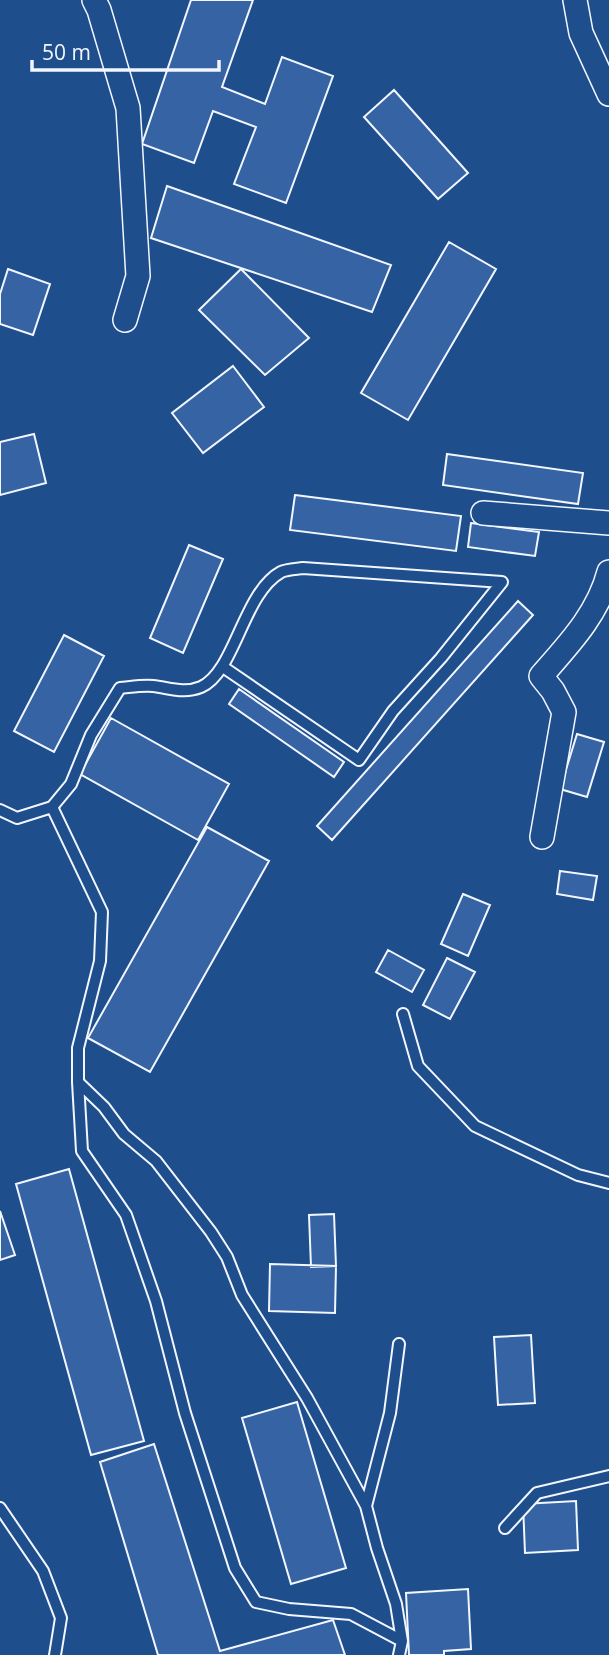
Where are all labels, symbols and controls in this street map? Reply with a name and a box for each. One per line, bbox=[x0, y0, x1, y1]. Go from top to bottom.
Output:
scale bar bbox=[32, 28, 219, 72]
text: 50 m bbox=[42, 38, 91, 66]

